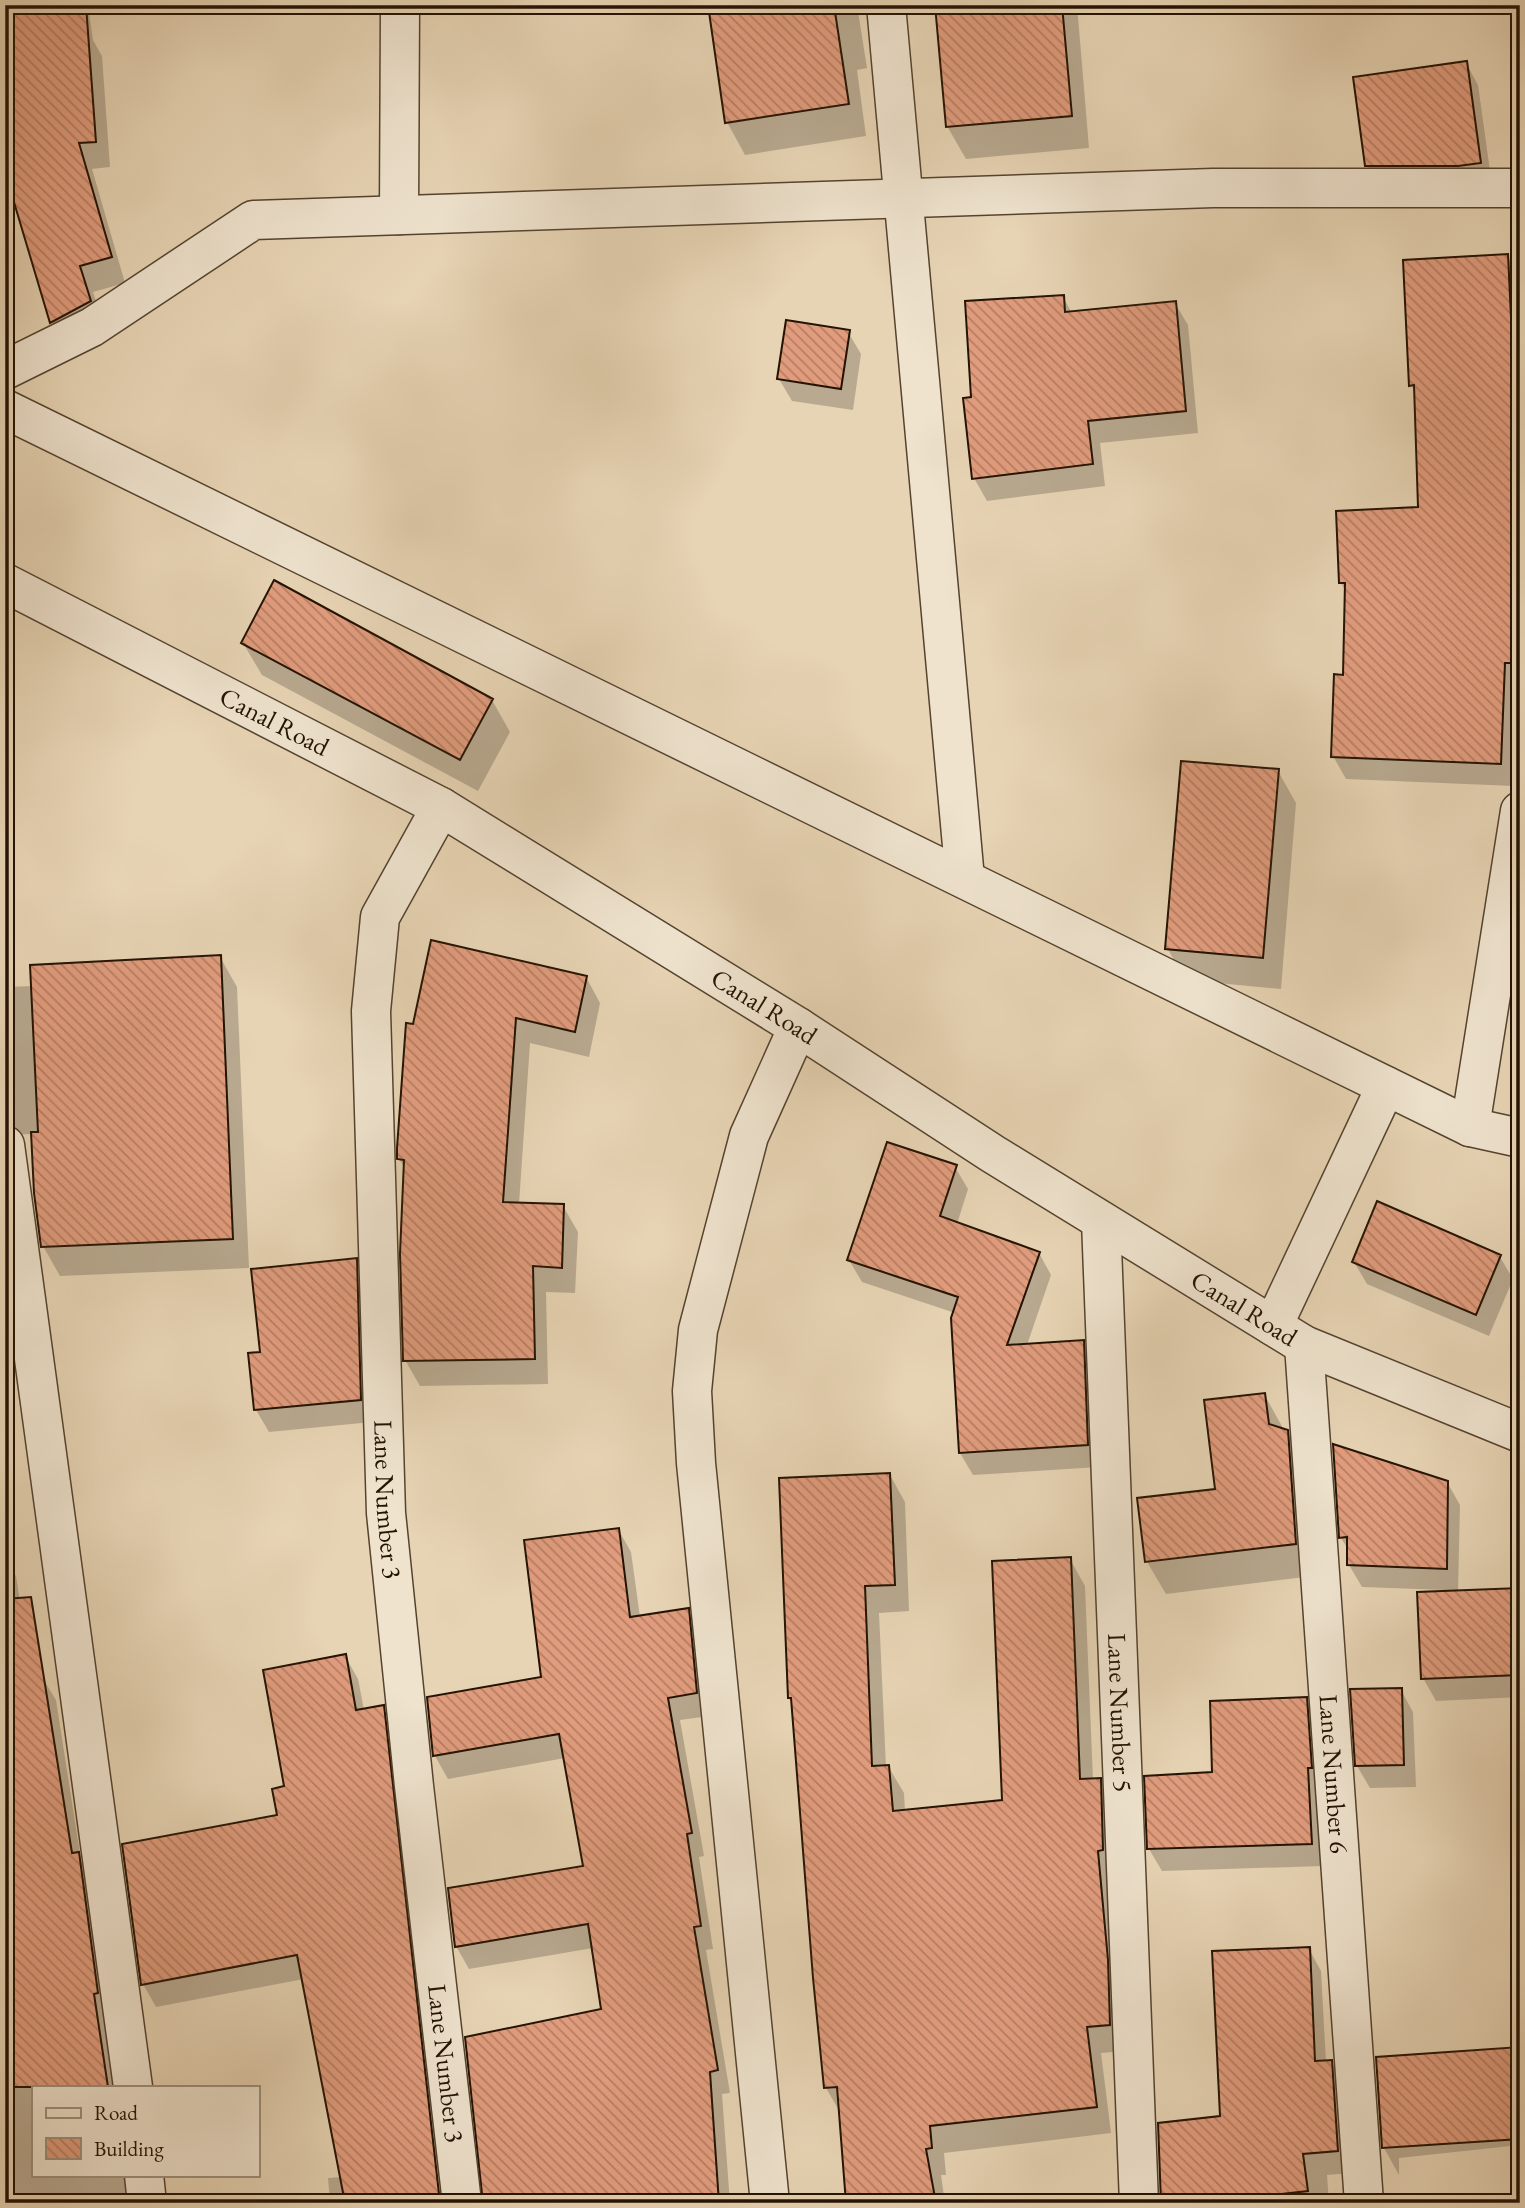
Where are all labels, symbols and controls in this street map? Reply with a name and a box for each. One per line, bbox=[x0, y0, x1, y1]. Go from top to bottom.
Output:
street label: Canal Road bbox=[214, 679, 336, 764]
street label: Canal Road bbox=[705, 961, 825, 1053]
street label: Canal Road bbox=[1185, 1263, 1304, 1354]
street label: Lane Number 3 bbox=[366, 1420, 410, 1580]
street label: Lane Number 5 bbox=[1100, 1632, 1140, 1793]
street label: Lane Number 6 bbox=[1311, 1693, 1357, 1854]
street label: Lane Number 3 bbox=[420, 1982, 472, 2144]
legend bbox=[32, 2086, 259, 2176]
text: Road bbox=[94, 2099, 138, 2126]
text: Building bbox=[94, 2135, 164, 2162]

